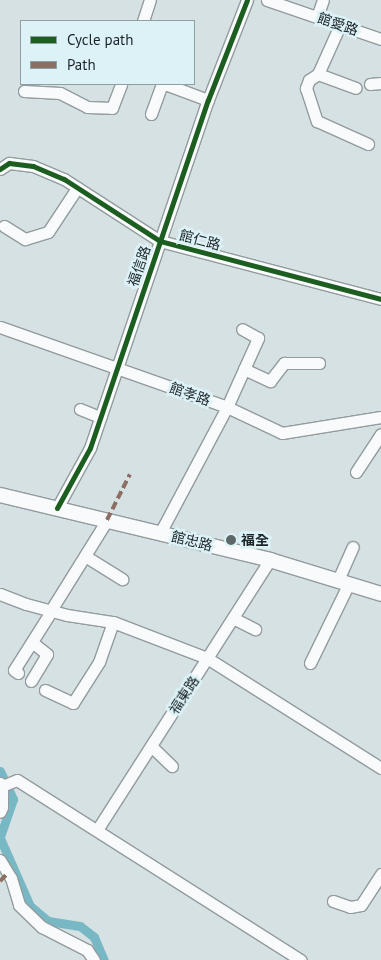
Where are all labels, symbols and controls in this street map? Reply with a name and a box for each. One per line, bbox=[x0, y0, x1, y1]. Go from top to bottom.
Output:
street label: 館愛路 bbox=[315, 9, 361, 39]
legend bbox=[20, 20, 195, 85]
text: Cycle path bbox=[67, 30, 133, 49]
text: Path bbox=[67, 55, 96, 74]
street label: 館仁路 bbox=[178, 226, 222, 254]
street label: 福信路 bbox=[124, 243, 154, 289]
street label: 館孝路 bbox=[167, 379, 213, 409]
street label: 館忠路 bbox=[170, 528, 214, 554]
place label: 福全 bbox=[241, 532, 269, 548]
marker: 福全 bbox=[225, 534, 237, 546]
street label: 福東路 bbox=[166, 673, 202, 717]

